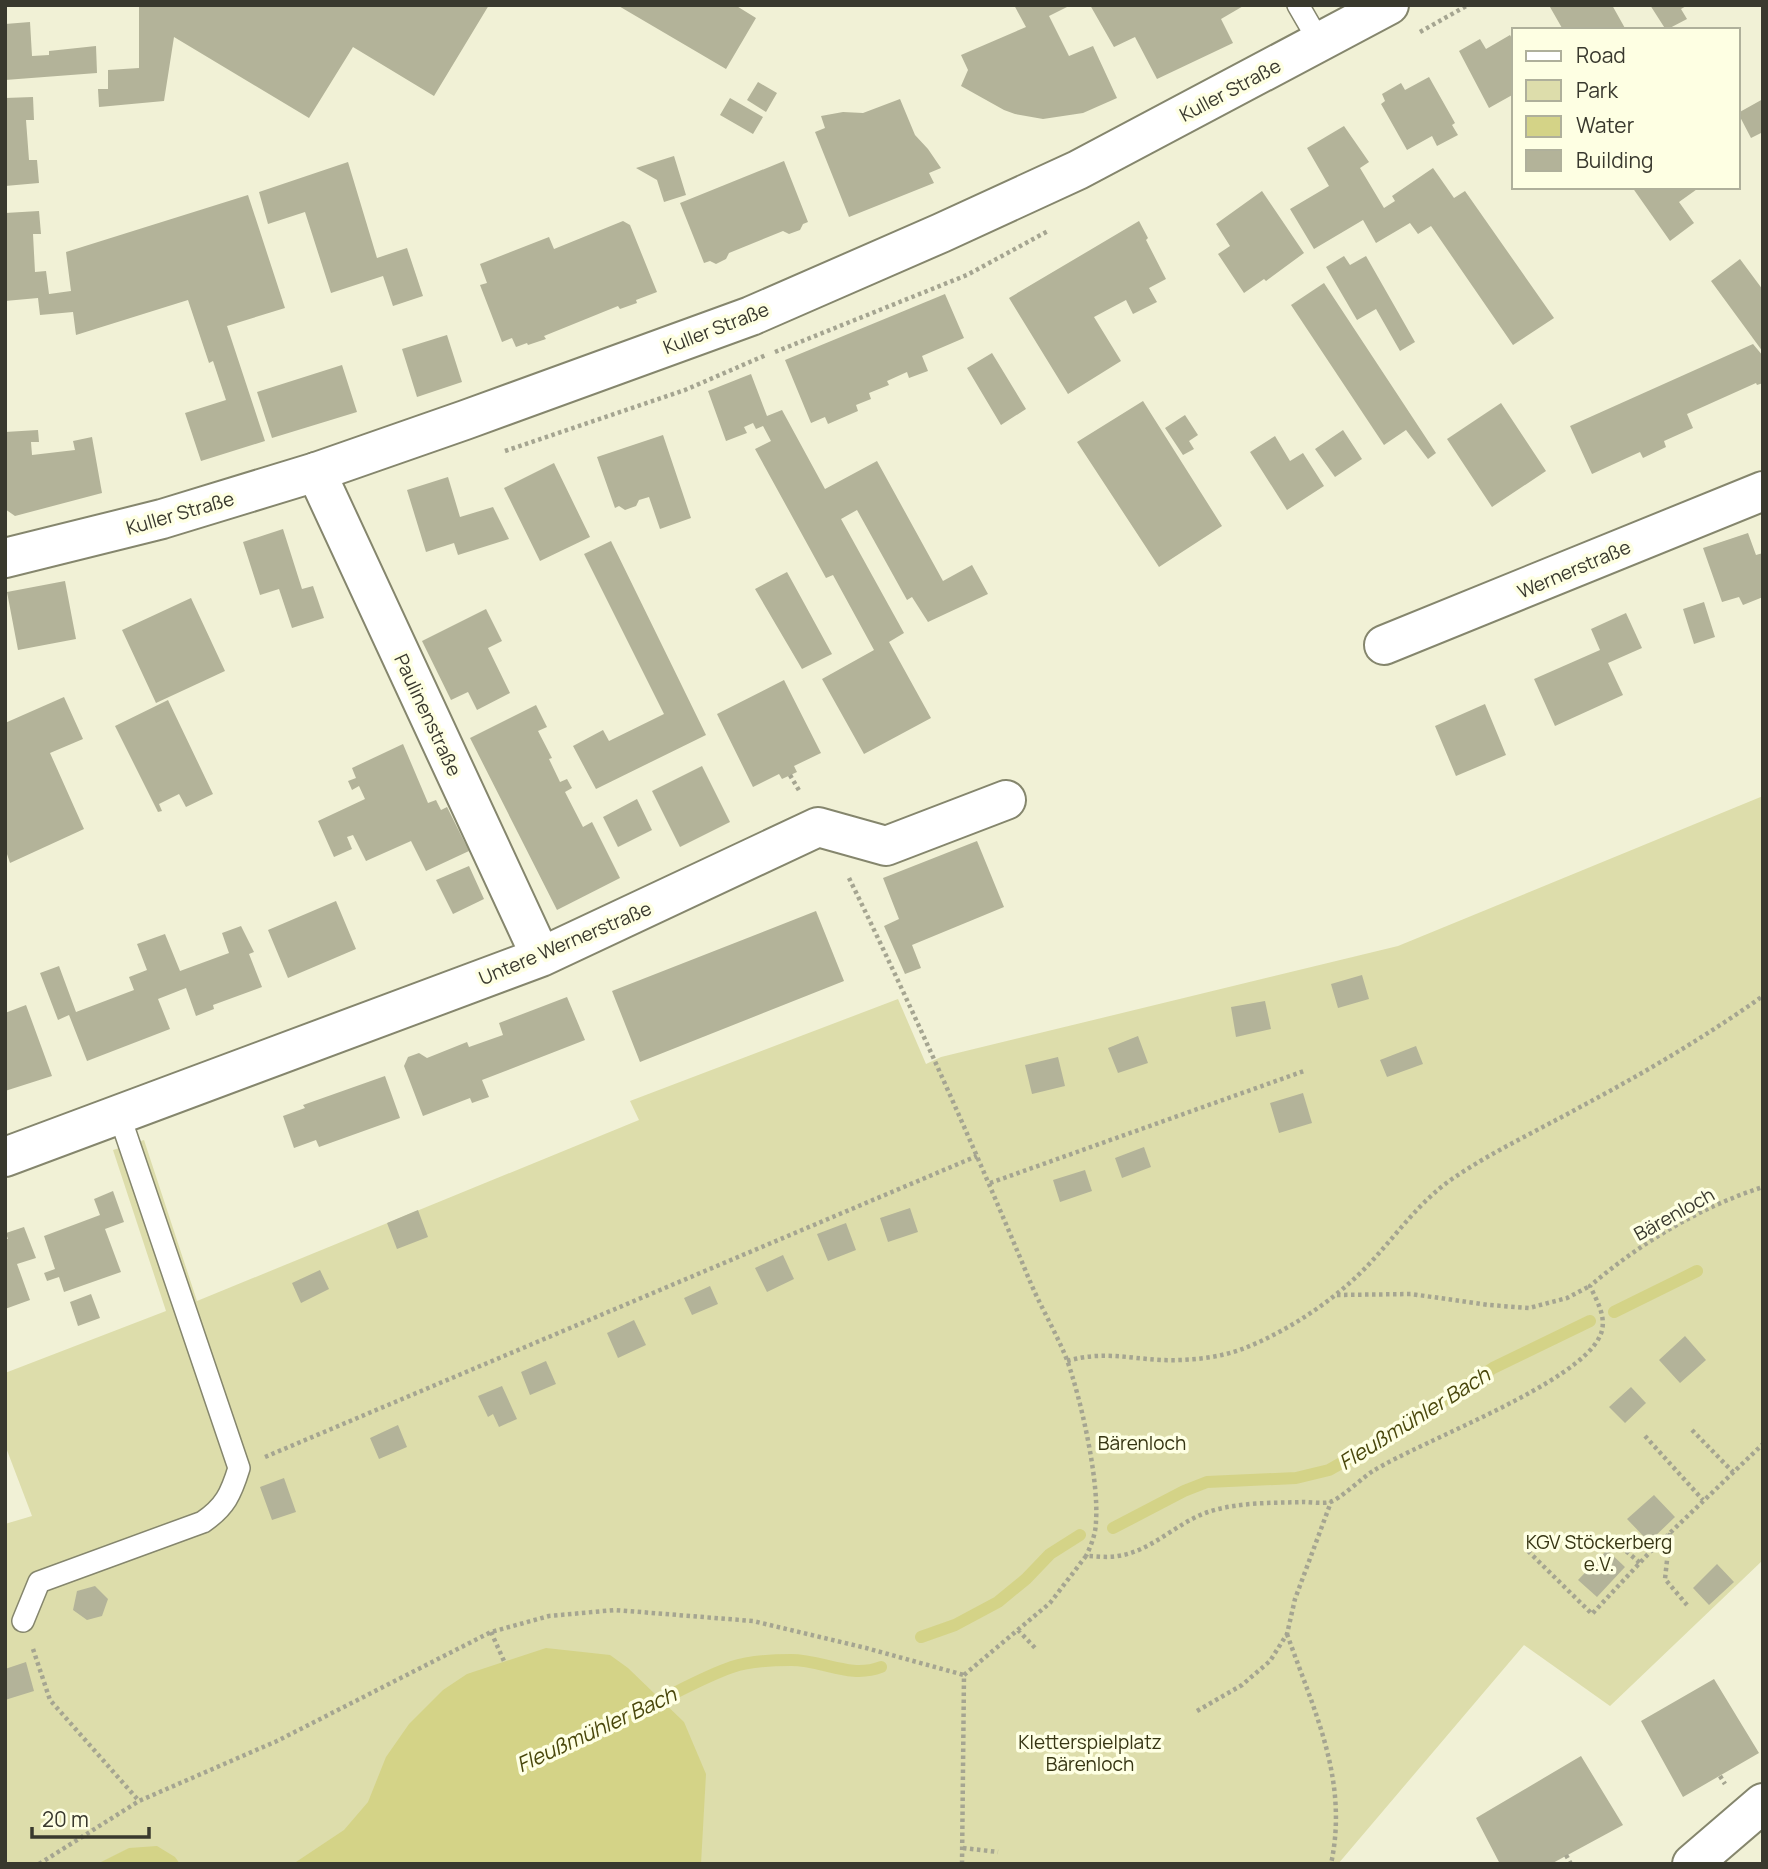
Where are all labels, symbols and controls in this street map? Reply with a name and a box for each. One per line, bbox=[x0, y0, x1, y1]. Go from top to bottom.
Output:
legend bbox=[1512, 28, 1740, 189]
text: Road bbox=[1576, 41, 1626, 69]
street label: Kuller Straße bbox=[1175, 52, 1285, 128]
text: Park bbox=[1576, 76, 1618, 104]
text: Water bbox=[1576, 111, 1635, 139]
text: Building bbox=[1576, 146, 1653, 174]
street label: Kuller Straße bbox=[659, 296, 773, 360]
street label: Kuller Straße bbox=[123, 485, 237, 541]
street label: Wernerstraße bbox=[1513, 533, 1635, 605]
street label: Paulinenstraße bbox=[388, 650, 468, 780]
street label: Untere Wernerstraße bbox=[475, 895, 655, 991]
street label: Bärenloch bbox=[1629, 1181, 1719, 1247]
water label: Fleußmühler Bach bbox=[1333, 1359, 1496, 1476]
park label: Bärenloch bbox=[1098, 1430, 1186, 1456]
park label: KGV Stöckerberg e.V. bbox=[1526, 1529, 1672, 1577]
water label: Fleußmühler Bach bbox=[512, 1679, 682, 1778]
park label: Kletterspielplatz Bärenloch bbox=[1018, 1729, 1162, 1777]
scale bar bbox=[32, 1796, 149, 1840]
text: 20 m bbox=[42, 1805, 89, 1833]

